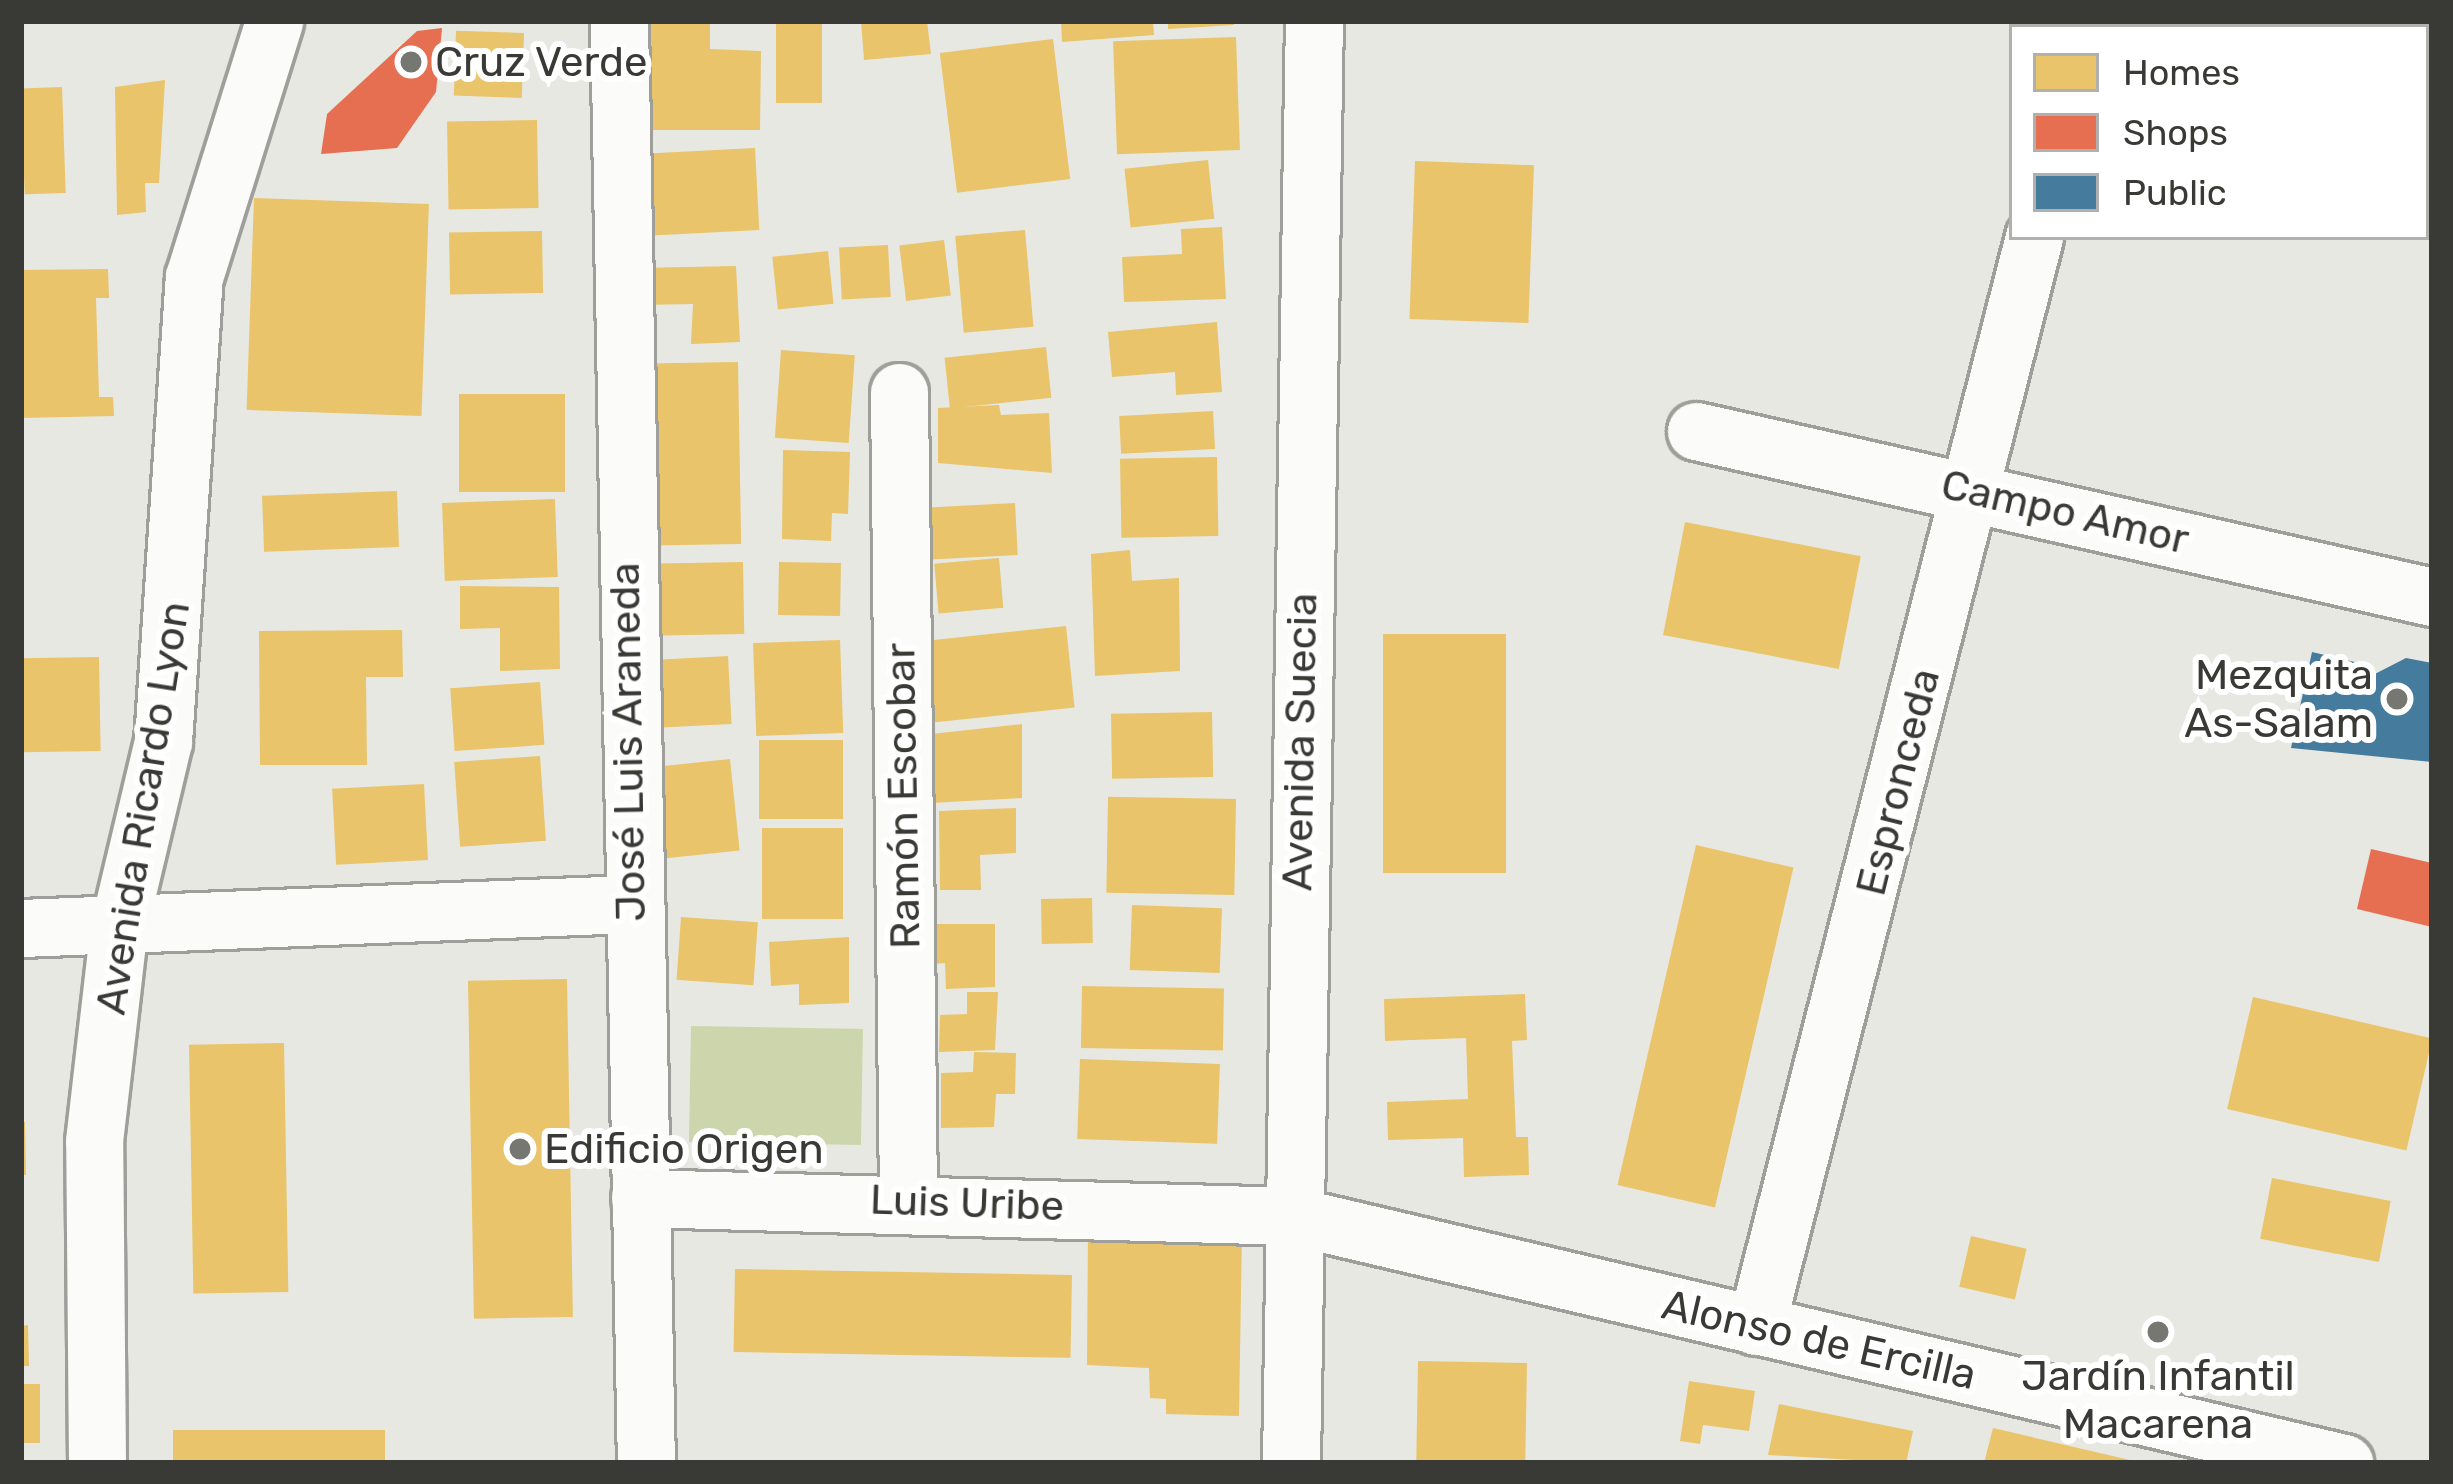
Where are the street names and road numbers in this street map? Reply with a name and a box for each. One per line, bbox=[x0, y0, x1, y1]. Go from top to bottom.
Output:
street label: Campo Amor bbox=[1936, 459, 2194, 565]
street label: José Luis Araneda bbox=[600, 562, 656, 922]
street label: Avenida Suecia bbox=[1272, 592, 1328, 892]
street label: Avenida Ricardo Lyon bbox=[85, 598, 201, 1018]
street label: Ramón Escobar bbox=[875, 642, 931, 950]
street label: Espronceda bbox=[1845, 663, 1951, 901]
street label: Luis Uribe bbox=[869, 1174, 1065, 1232]
street label: Alonso de Ercilla bbox=[1657, 1279, 1981, 1401]

